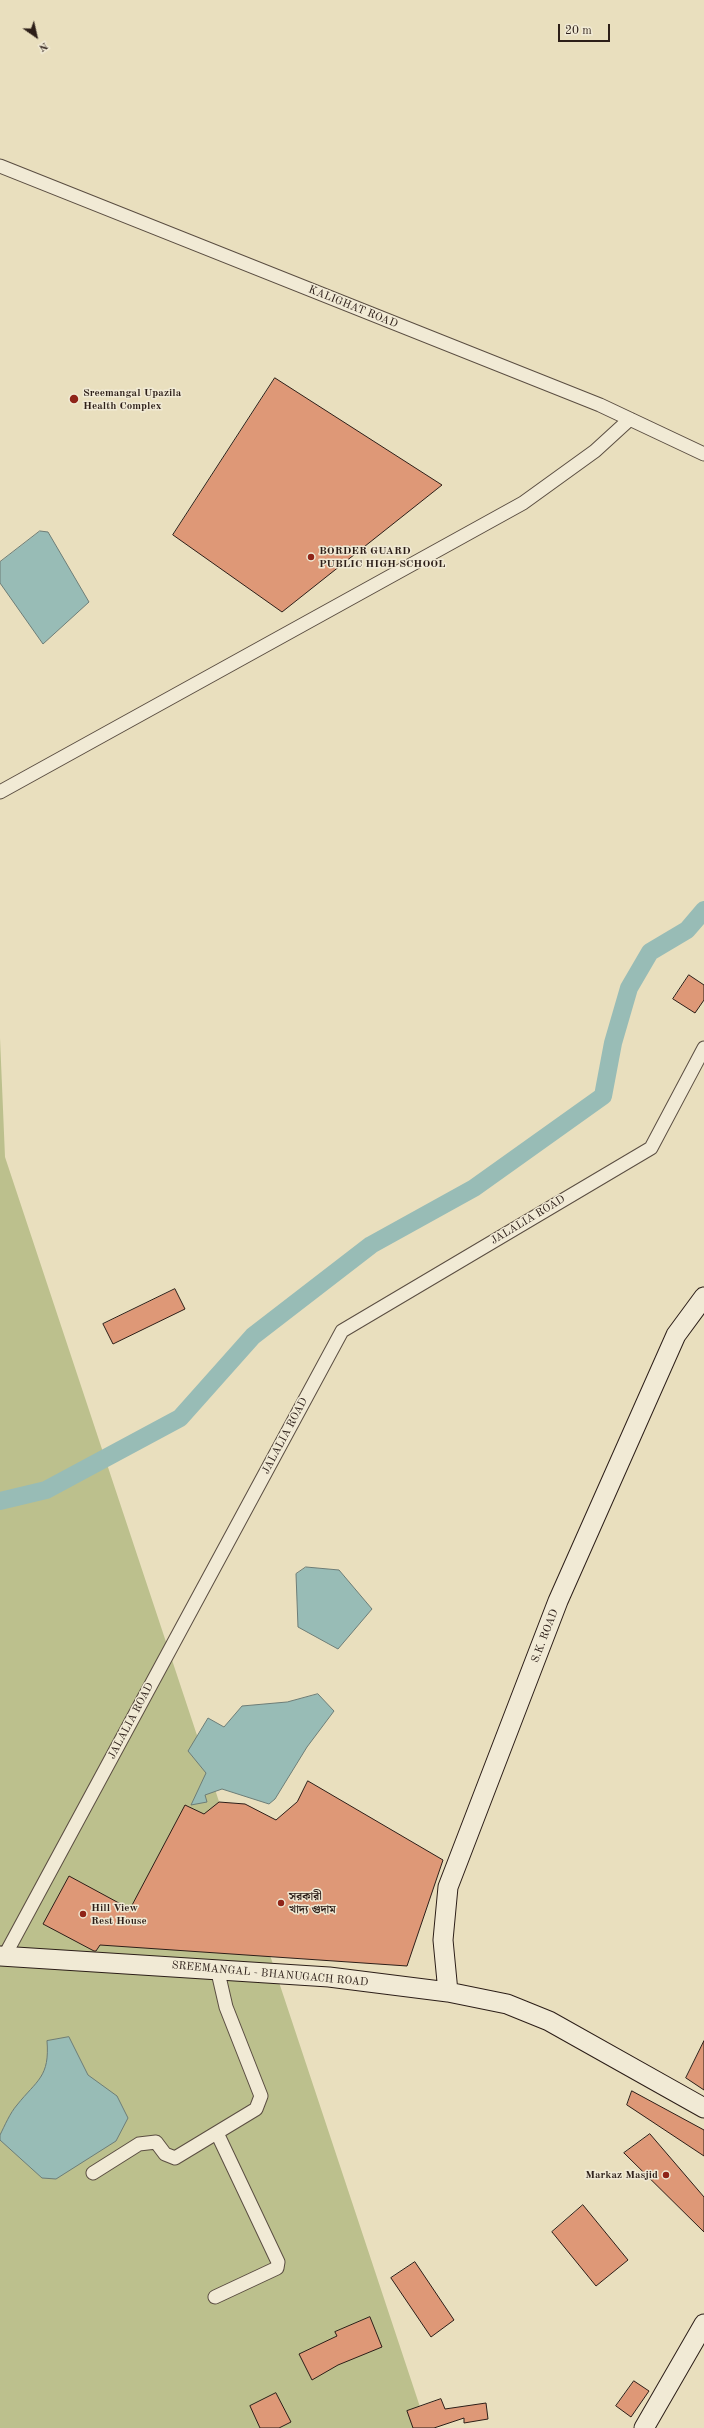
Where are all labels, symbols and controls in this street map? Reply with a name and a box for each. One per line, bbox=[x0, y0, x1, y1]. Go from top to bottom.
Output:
north arrow bbox=[16, 16, 56, 56]
scale bar bbox=[560, 16, 612, 42]
text: 20 m bbox=[565, 25, 592, 37]
text: N bbox=[36, 39, 50, 53]
street label: KALIGHAT ROAD bbox=[306, 283, 400, 331]
place label: Sreemangal Upazila Health Complex bbox=[83, 386, 181, 412]
marker: Sreemangal Upazila Health Complex bbox=[68, 393, 80, 405]
place label: BORDER GUARD PUBLIC HIGH SCHOOL bbox=[319, 544, 445, 570]
marker: BORDER GUARD PUBLIC HIGH SCHOOL bbox=[306, 552, 316, 562]
street label: JALALIA ROAD bbox=[488, 1193, 568, 1247]
street label: JALALIA ROAD bbox=[259, 1396, 311, 1476]
street label: S.K. ROAD bbox=[529, 1607, 561, 1665]
street label: JALALIA ROAD bbox=[105, 1681, 157, 1761]
place label: সরকারী খাদ্য গুদাম bbox=[289, 1890, 336, 1916]
marker: সরকারী খাদ্য গুদাম bbox=[276, 1898, 286, 1908]
place label: Hill View Rest House bbox=[91, 1901, 147, 1927]
marker: Hill View Rest House bbox=[78, 1909, 88, 1919]
street label: SREEMANGAL - BHANUGACH ROAD bbox=[171, 1959, 369, 1989]
place label: Markaz Masjid bbox=[585, 2168, 658, 2182]
marker: Markaz Masjid bbox=[661, 2170, 671, 2180]

